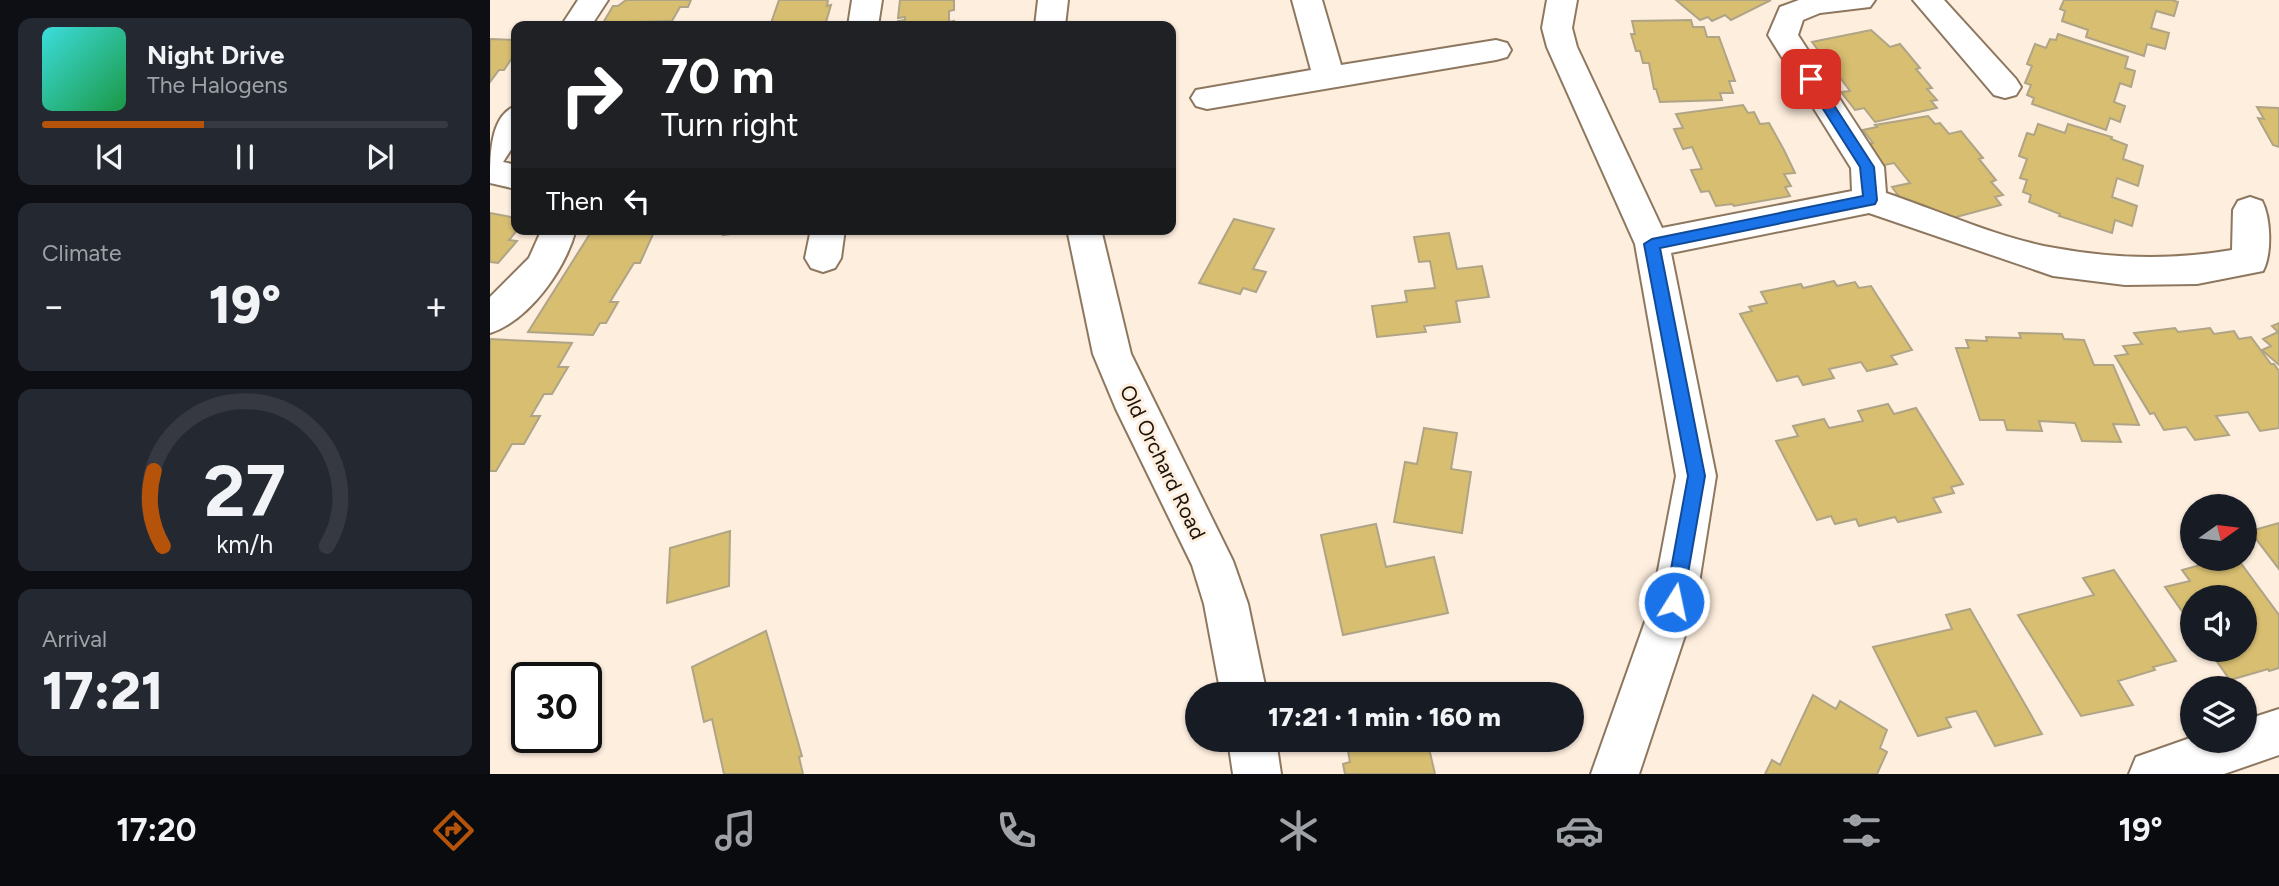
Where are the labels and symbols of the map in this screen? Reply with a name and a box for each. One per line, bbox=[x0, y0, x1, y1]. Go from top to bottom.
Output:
pin bbox=[1781, 49, 1841, 109]
street label: Old Orchard Road bbox=[1115, 381, 1211, 543]
north arrow bbox=[2180, 494, 2258, 570]
position arrow bbox=[1637, 565, 1711, 639]
speed limit sign: 30 bbox=[511, 662, 602, 753]

